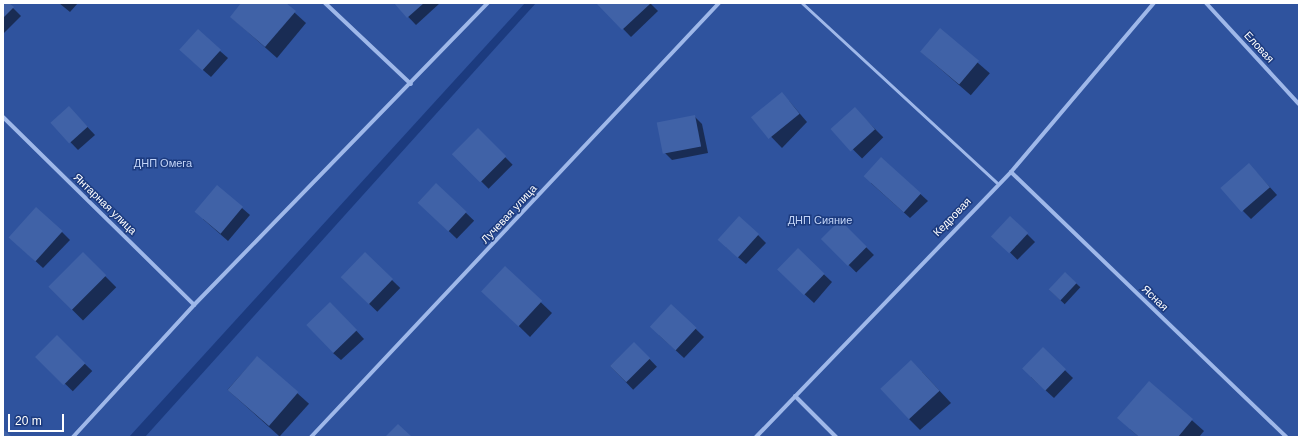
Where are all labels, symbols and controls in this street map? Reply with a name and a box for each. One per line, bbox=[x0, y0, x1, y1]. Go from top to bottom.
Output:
street label: Еловая bbox=[1241, 29, 1277, 65]
park label: ДНП Омега bbox=[134, 156, 192, 170]
street label: Янтарная улица bbox=[71, 171, 139, 237]
street label: Лучевая улица bbox=[478, 182, 540, 246]
street label: Кедровая bbox=[930, 195, 974, 239]
park label: ДНП Сияние bbox=[788, 213, 852, 227]
street label: Ясная bbox=[1139, 282, 1171, 314]
scale bar bbox=[10, 406, 66, 432]
text: 20 m bbox=[15, 414, 42, 428]

